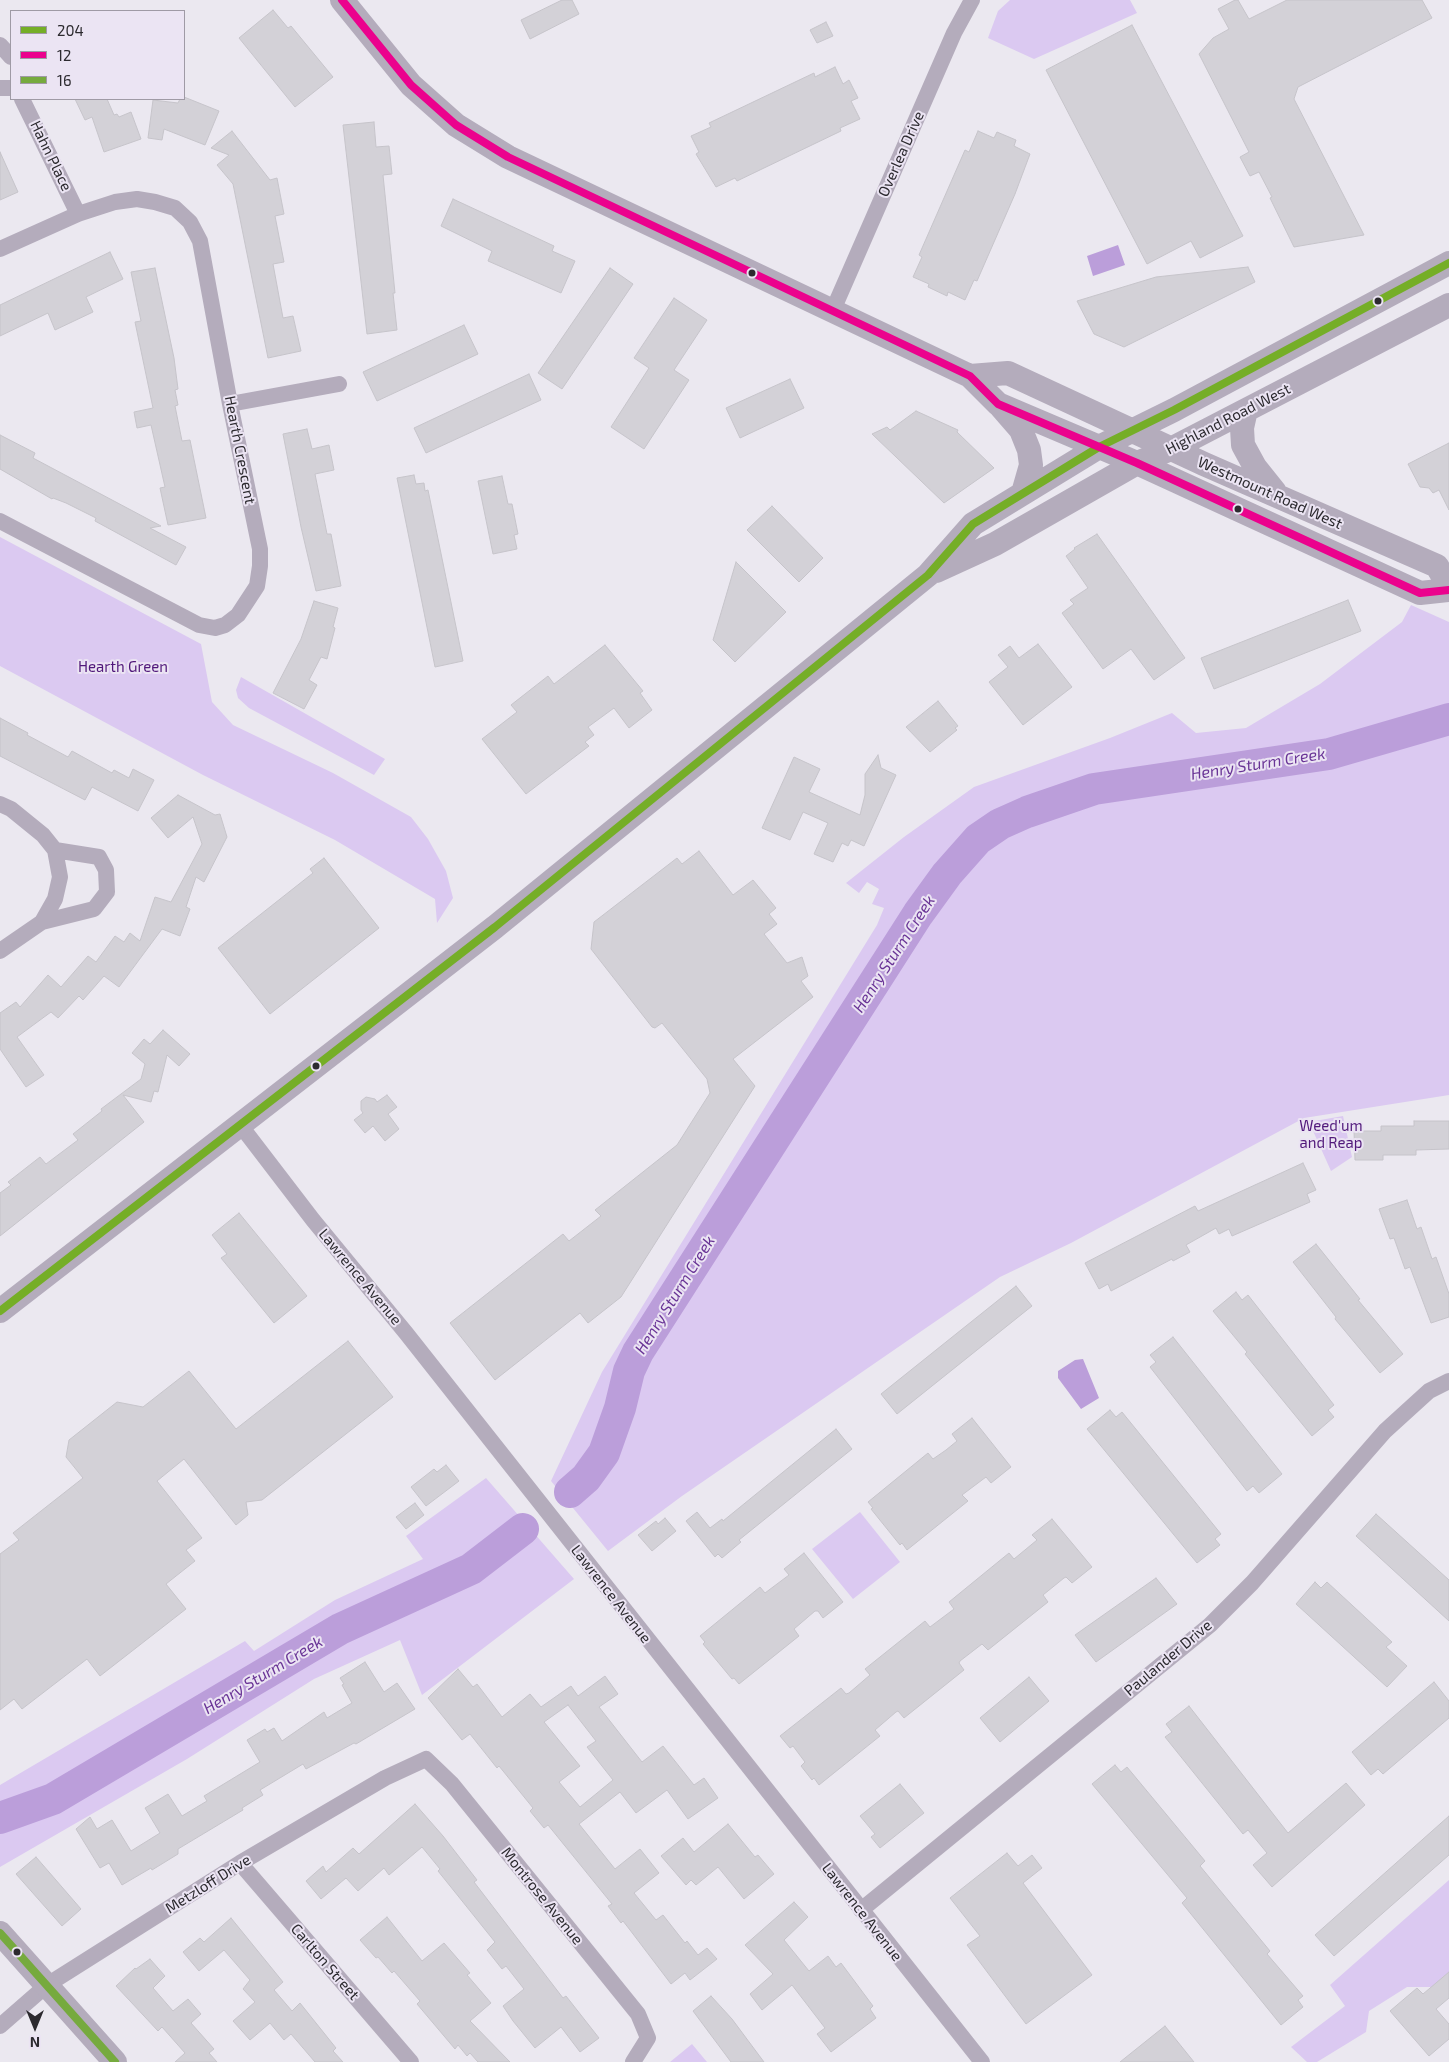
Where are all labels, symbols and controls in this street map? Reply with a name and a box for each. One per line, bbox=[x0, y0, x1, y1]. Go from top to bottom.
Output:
legend bbox=[10, 10, 185, 100]
text: 204 bbox=[57, 21, 84, 39]
text: 12 bbox=[57, 46, 71, 64]
text: 16 bbox=[57, 71, 72, 89]
street label: Overlea Drive bbox=[874, 108, 928, 200]
street label: Hahn Place bbox=[26, 118, 76, 194]
unlabelled marker bbox=[747, 268, 757, 278]
unlabelled marker bbox=[1373, 296, 1383, 306]
street label: Highland Road West bbox=[1163, 380, 1293, 458]
street label: Hearth Crescent bbox=[221, 394, 259, 506]
street label: Westmount Road West bbox=[1195, 453, 1345, 533]
unlabelled marker bbox=[1233, 504, 1243, 514]
park label: Hearth Green bbox=[78, 658, 168, 676]
water label: Henry Sturm Creek bbox=[1189, 744, 1327, 784]
water label: Henry Sturm Creek bbox=[849, 892, 939, 1016]
unlabelled marker bbox=[311, 1061, 321, 1071]
park label: Weed'um and Reap bbox=[1299, 1117, 1363, 1152]
street label: Lawrence Avenue bbox=[315, 1225, 405, 1329]
water label: Henry Sturm Creek bbox=[631, 1232, 719, 1358]
street label: Lawrence Avenue bbox=[567, 1541, 655, 1647]
street label: Paulander Drive bbox=[1121, 1616, 1215, 1700]
water label: Henry Sturm Creek bbox=[200, 1632, 326, 1718]
street label: Montrose Avenue bbox=[497, 1844, 587, 1948]
street label: Metzloff Drive bbox=[162, 1851, 254, 1917]
street label: Lawrence Avenue bbox=[818, 1859, 906, 1965]
street label: Carlton Street bbox=[287, 1920, 363, 2004]
unlabelled marker bbox=[12, 1947, 22, 1957]
north arrow bbox=[10, 2002, 60, 2052]
text: N bbox=[30, 2034, 40, 2051]

